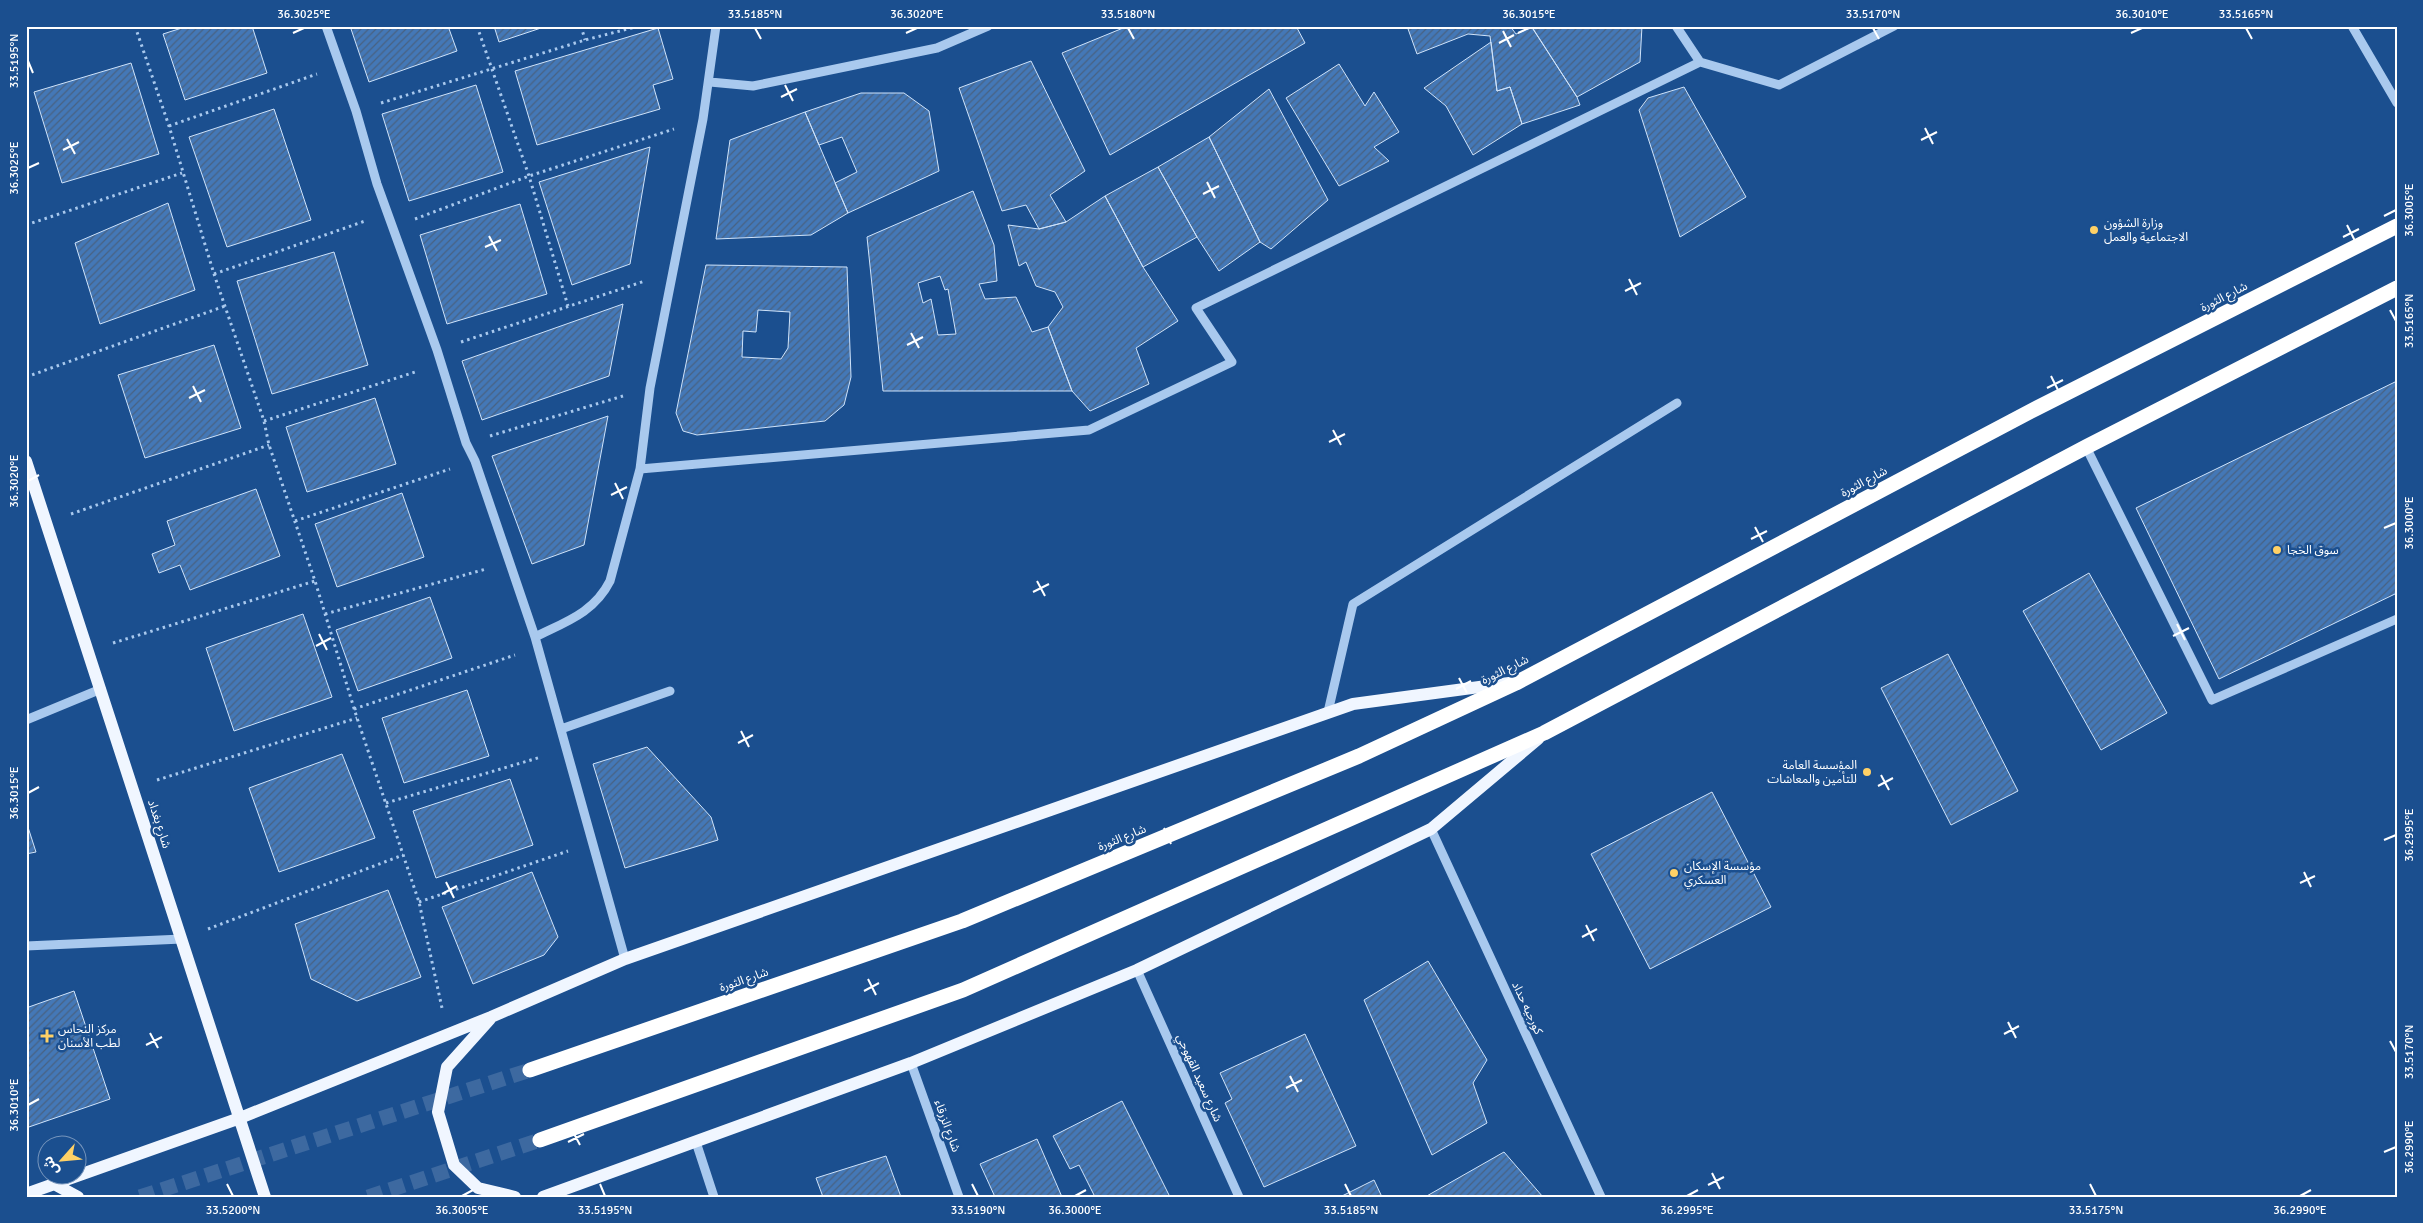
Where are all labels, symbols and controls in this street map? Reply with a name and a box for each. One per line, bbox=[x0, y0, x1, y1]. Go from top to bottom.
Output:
text: 36.3025°E bbox=[277, 7, 331, 22]
text: 33.5185°N bbox=[728, 7, 782, 22]
text: 36.3020°E bbox=[890, 7, 944, 22]
text: 33.5180°N bbox=[1101, 7, 1155, 22]
text: 36.3015°E bbox=[1502, 7, 1556, 22]
text: 33.5170°N bbox=[1846, 7, 1900, 22]
text: 36.3010°E bbox=[2115, 7, 2169, 22]
text: 33.5165°N bbox=[2219, 7, 2273, 22]
text: 33.5195°N bbox=[7, 34, 22, 88]
text: 36.3025°E bbox=[7, 141, 22, 195]
text: 36.3005°E bbox=[2402, 183, 2417, 237]
place label: وزارة الشؤون الاجتماعية والعمل bbox=[2104, 216, 2188, 245]
marker: وزارة الشؤون الاجتماعية والعمل bbox=[2088, 224, 2100, 236]
street label: شارع الثورة bbox=[2198, 279, 2251, 316]
text: 33.5165°N bbox=[2402, 294, 2417, 348]
text: 36.3020°E bbox=[7, 454, 22, 508]
street label: شارع الثورة bbox=[1838, 463, 1890, 501]
text: 36.3000°E bbox=[2402, 496, 2417, 550]
place label: سوق الخجا bbox=[2287, 543, 2339, 558]
marker: سوق الخجا bbox=[2271, 544, 2283, 556]
street label: شارع الثورة bbox=[1479, 652, 1532, 689]
place label: المؤسسة العامة للتأمين والمعاشات bbox=[1767, 758, 1857, 787]
text: 36.3015°E bbox=[7, 766, 22, 820]
marker: المؤسسة العامة للتأمين والمعاشات bbox=[1861, 766, 1873, 778]
street label: شارع بغداد bbox=[143, 798, 174, 851]
text: 36.2995°E bbox=[2402, 808, 2417, 862]
street label: شارع الثورة bbox=[1096, 822, 1149, 855]
place label: مؤسسة الإسكان العسكري bbox=[1684, 859, 1761, 889]
marker: مؤسسة الإسكان العسكري bbox=[1668, 867, 1680, 879]
street label: شارع الثورة bbox=[717, 965, 771, 996]
street label: كورجيه حداد bbox=[1508, 979, 1546, 1038]
place label: مركز النحاس لطب الأسنان bbox=[58, 1022, 120, 1051]
text: 33.5170°N bbox=[2402, 1025, 2417, 1079]
marker: مركز النحاس لطب الأسنان bbox=[40, 1029, 54, 1043]
street label: شارع سعيد القهوجي bbox=[1171, 1032, 1225, 1125]
text: 36.3010°E bbox=[7, 1078, 22, 1132]
street label: شارع الزرقاء bbox=[930, 1098, 963, 1155]
text: 36.2990°E bbox=[2402, 1120, 2417, 1174]
north arrow bbox=[38, 1136, 88, 1186]
text: ش bbox=[39, 1153, 63, 1178]
text: 33.5200°N bbox=[206, 1203, 260, 1218]
text: 36.3005°E bbox=[435, 1203, 489, 1218]
text: 33.5195°N bbox=[578, 1203, 632, 1218]
text: 33.5190°N bbox=[951, 1203, 1005, 1218]
text: 36.3000°E bbox=[1048, 1203, 1102, 1218]
text: 33.5185°N bbox=[1324, 1203, 1378, 1218]
text: 36.2995°E bbox=[1660, 1203, 1714, 1218]
text: 33.5175°N bbox=[2069, 1203, 2123, 1218]
text: 36.2990°E bbox=[2273, 1203, 2327, 1218]

